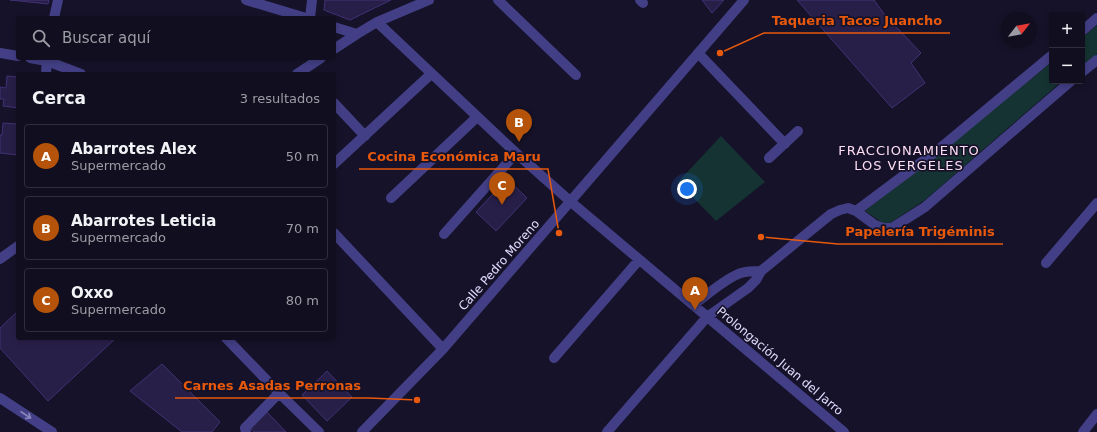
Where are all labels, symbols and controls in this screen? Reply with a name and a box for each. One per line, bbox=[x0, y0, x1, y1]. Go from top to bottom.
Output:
callout: Taqueria Tacos Juancho bbox=[764, 8, 950, 33]
north arrow bbox=[1001, 12, 1037, 48]
map controls bbox=[1049, 12, 1085, 84]
button: + bbox=[1049, 12, 1085, 48]
text: Taqueria Tacos Juancho bbox=[772, 13, 942, 28]
search box bbox=[16, 16, 336, 60]
icon: search bbox=[30, 27, 52, 49]
text: Buscar aquí bbox=[62, 29, 150, 47]
button: − bbox=[1049, 48, 1085, 84]
text: Cerca bbox=[32, 88, 86, 108]
text: 3 resultados bbox=[240, 91, 320, 106]
pin: B bbox=[506, 109, 532, 142]
text: Abarrotes Alex bbox=[71, 140, 197, 158]
district label: FRACCIONAMIENTO LOS VERGELES bbox=[838, 143, 980, 173]
callout: Cocina Económica Maru bbox=[359, 144, 548, 169]
text: A bbox=[41, 149, 51, 164]
text: 50 m bbox=[286, 149, 319, 164]
text: Cocina Económica Maru bbox=[367, 149, 541, 164]
text: Supermercado bbox=[71, 158, 166, 173]
pin: C bbox=[489, 172, 515, 205]
your location bbox=[677, 179, 697, 199]
text: Abarrotes Leticia bbox=[71, 212, 216, 230]
street label: Calle Pedro Moreno bbox=[456, 217, 542, 313]
callout: Papelería Trigéminis bbox=[838, 219, 1003, 244]
text: B bbox=[41, 221, 51, 236]
text: 70 m bbox=[286, 221, 319, 236]
text: Papelería Trigéminis bbox=[845, 224, 995, 239]
text: Supermercado bbox=[71, 230, 166, 245]
pin: A bbox=[682, 277, 708, 310]
text: Oxxo bbox=[71, 284, 113, 302]
text: C bbox=[41, 293, 51, 308]
text: 80 m bbox=[286, 293, 319, 308]
text: Supermercado bbox=[71, 302, 166, 317]
street label: Prolongación Juan del Jarro bbox=[714, 304, 846, 418]
callout: Carnes Asadas Perronas bbox=[175, 373, 369, 398]
text: Carnes Asadas Perronas bbox=[183, 378, 361, 393]
one-way arrow bbox=[20, 411, 31, 419]

